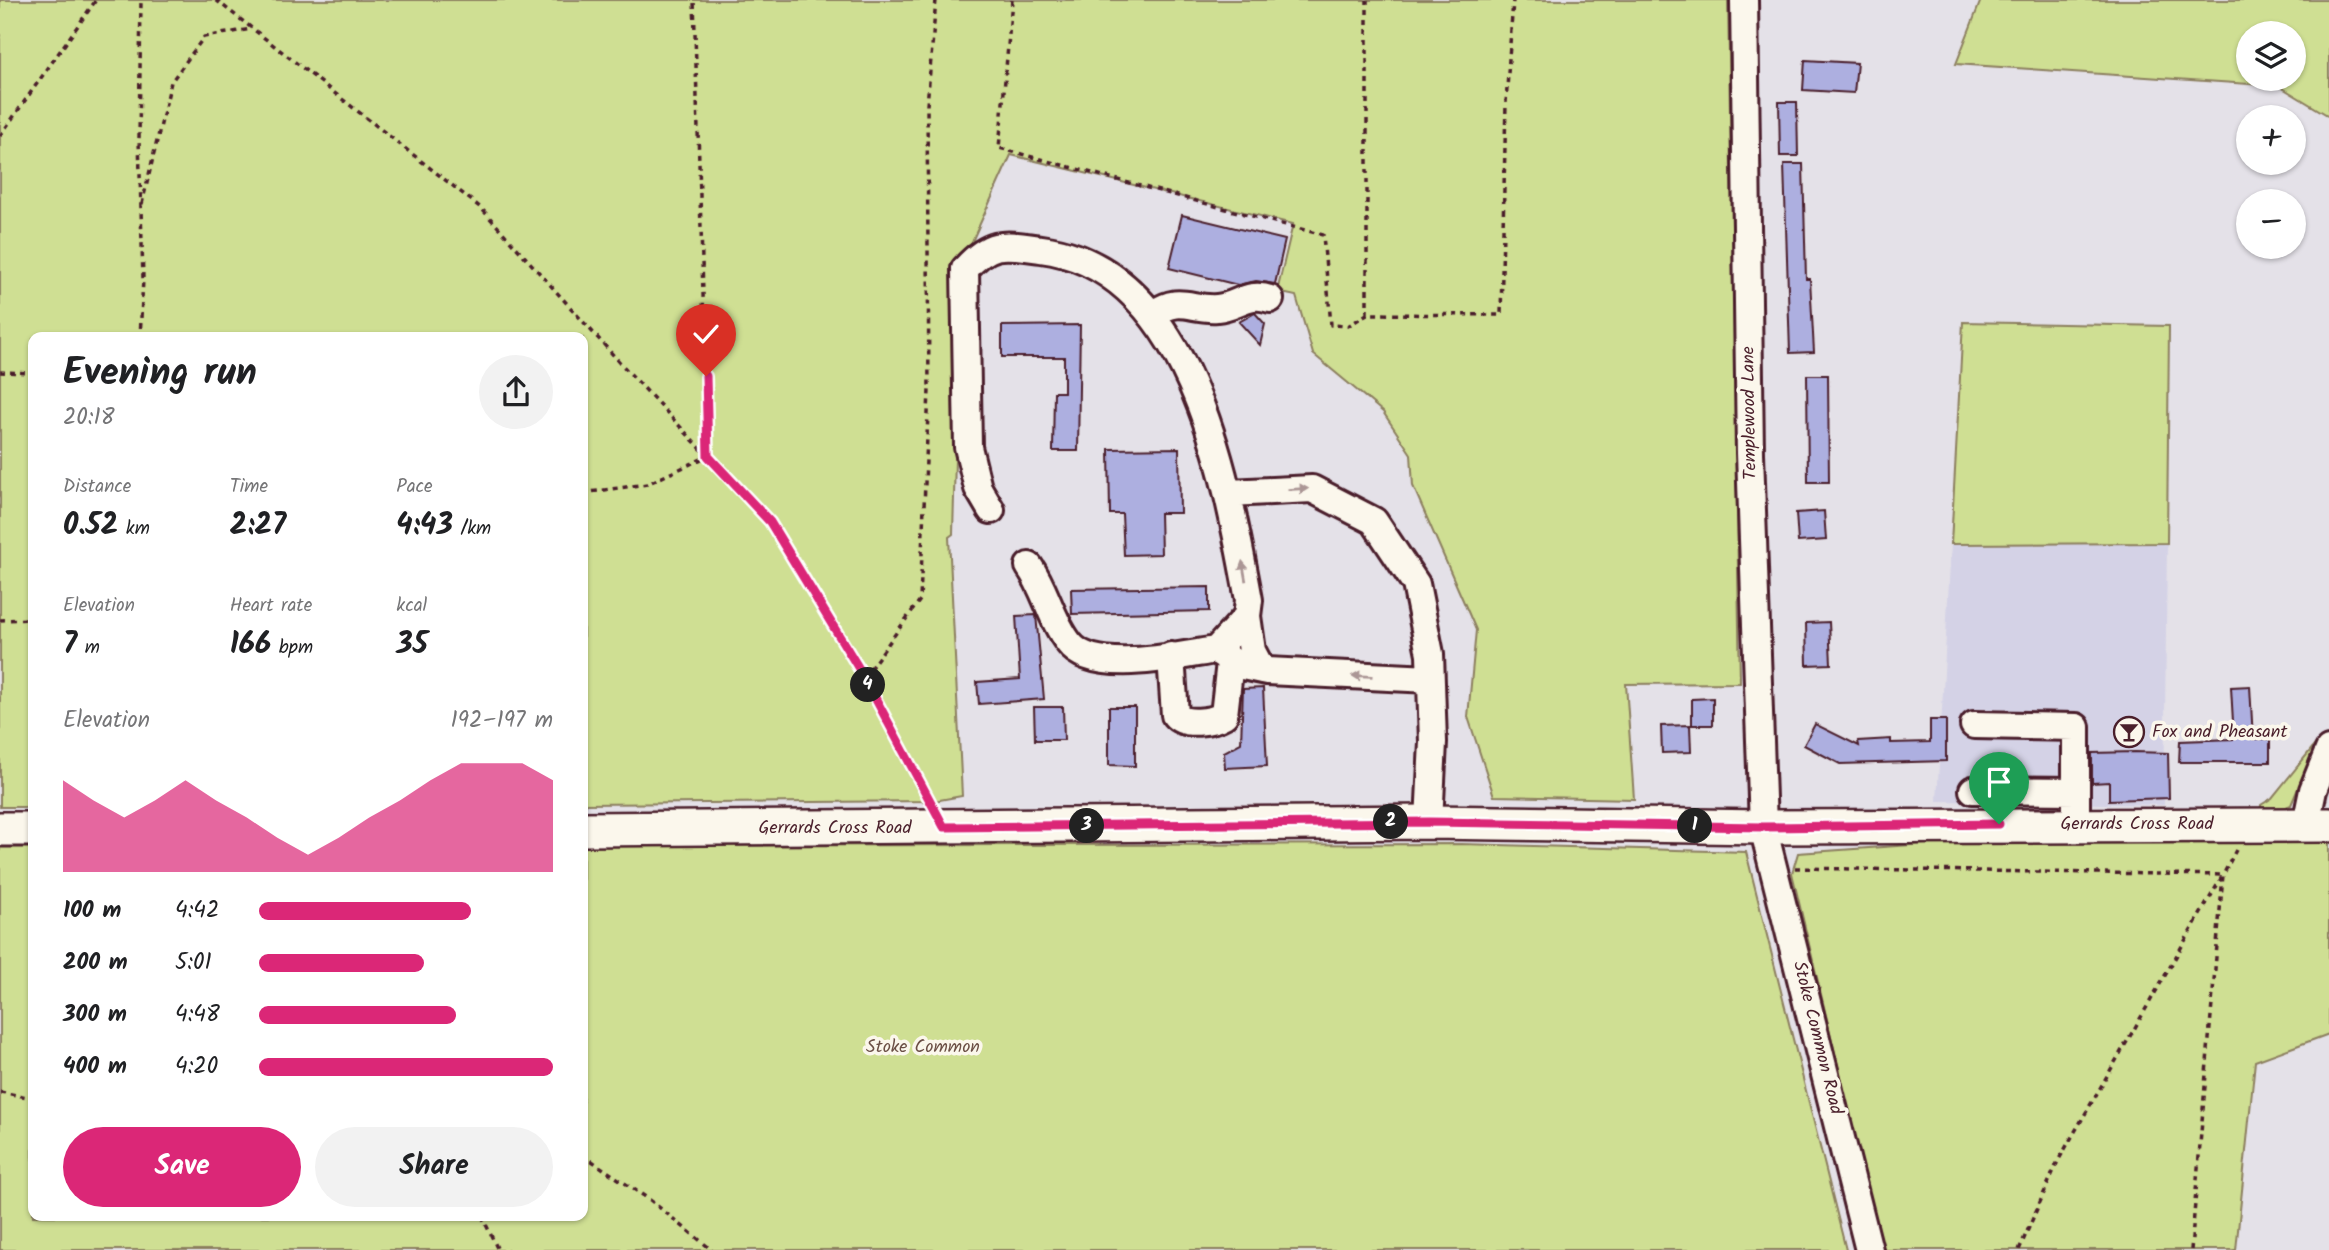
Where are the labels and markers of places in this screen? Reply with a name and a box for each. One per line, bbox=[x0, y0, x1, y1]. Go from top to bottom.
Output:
pin bbox=[676, 304, 736, 376]
pin: 4 bbox=[850, 668, 886, 702]
bar icon: Fox and Pheasant bbox=[2112, 715, 2146, 749]
place label: Fox and Pheasant bbox=[2152, 718, 2288, 747]
pin bbox=[1969, 752, 2029, 824]
pin: 2 bbox=[1374, 804, 1408, 840]
pin: 3 bbox=[1070, 808, 1104, 844]
pin: 1 bbox=[1678, 808, 1712, 844]

